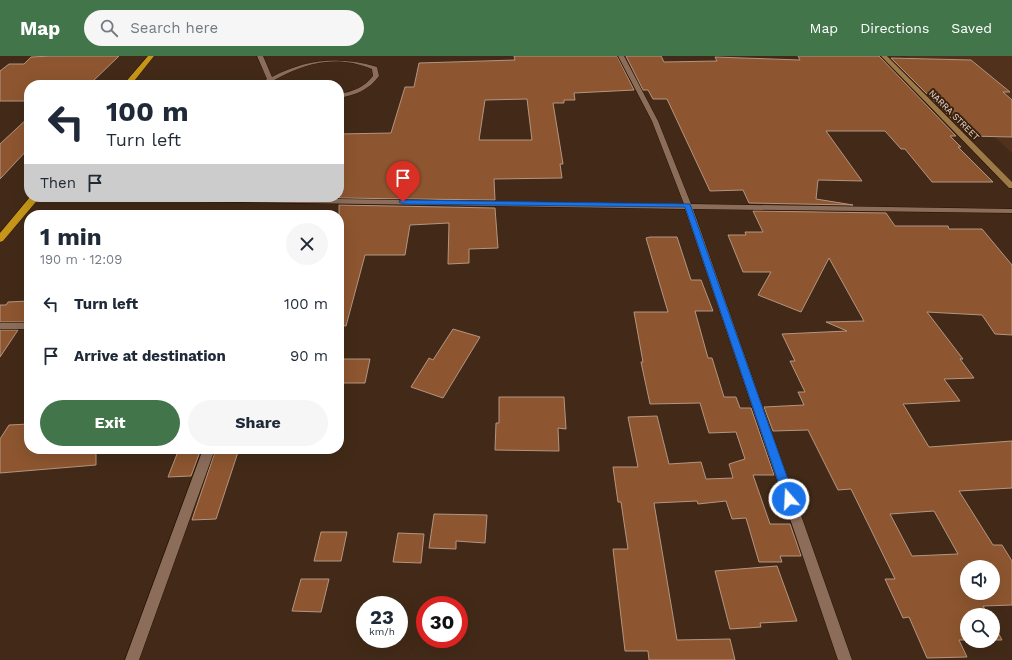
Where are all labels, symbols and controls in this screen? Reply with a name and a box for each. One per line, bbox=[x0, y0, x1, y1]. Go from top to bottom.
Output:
search box bbox=[84, 10, 364, 46]
text: Map bbox=[20, 17, 60, 40]
icon: search bbox=[98, 17, 120, 39]
text: Search here bbox=[130, 19, 218, 37]
text: Map bbox=[810, 20, 838, 36]
text: Directions bbox=[860, 20, 929, 36]
text: Saved bbox=[951, 20, 992, 36]
street label: NARRA STREET bbox=[927, 88, 982, 143]
text: 100 m bbox=[106, 95, 189, 128]
icon: left bbox=[40, 96, 92, 148]
text: Turn left bbox=[106, 129, 181, 150]
pin bbox=[386, 161, 420, 202]
icon: arrive bbox=[392, 167, 414, 189]
icon: arrive bbox=[84, 172, 106, 194]
text: Then bbox=[40, 174, 76, 192]
text: 1 min bbox=[40, 223, 102, 251]
button: close bbox=[286, 223, 328, 265]
text: 190 m · 12:09 bbox=[40, 252, 122, 267]
icon: left bbox=[40, 293, 62, 315]
text: Turn left bbox=[74, 295, 138, 313]
text: 100 m bbox=[284, 295, 328, 313]
icon: arrive bbox=[40, 345, 62, 367]
text: Arrive at destination bbox=[74, 347, 226, 365]
text: 90 m bbox=[290, 347, 328, 365]
button: Exit bbox=[40, 400, 180, 446]
button: Share bbox=[188, 400, 328, 446]
position arrow bbox=[768, 478, 810, 520]
map controls bbox=[960, 560, 1000, 648]
button: sound bbox=[960, 560, 1000, 600]
speed limit sign: 30 bbox=[416, 596, 468, 648]
text: 23 bbox=[370, 605, 394, 629]
button: search bbox=[960, 608, 1000, 648]
text: km/h bbox=[369, 626, 395, 637]

